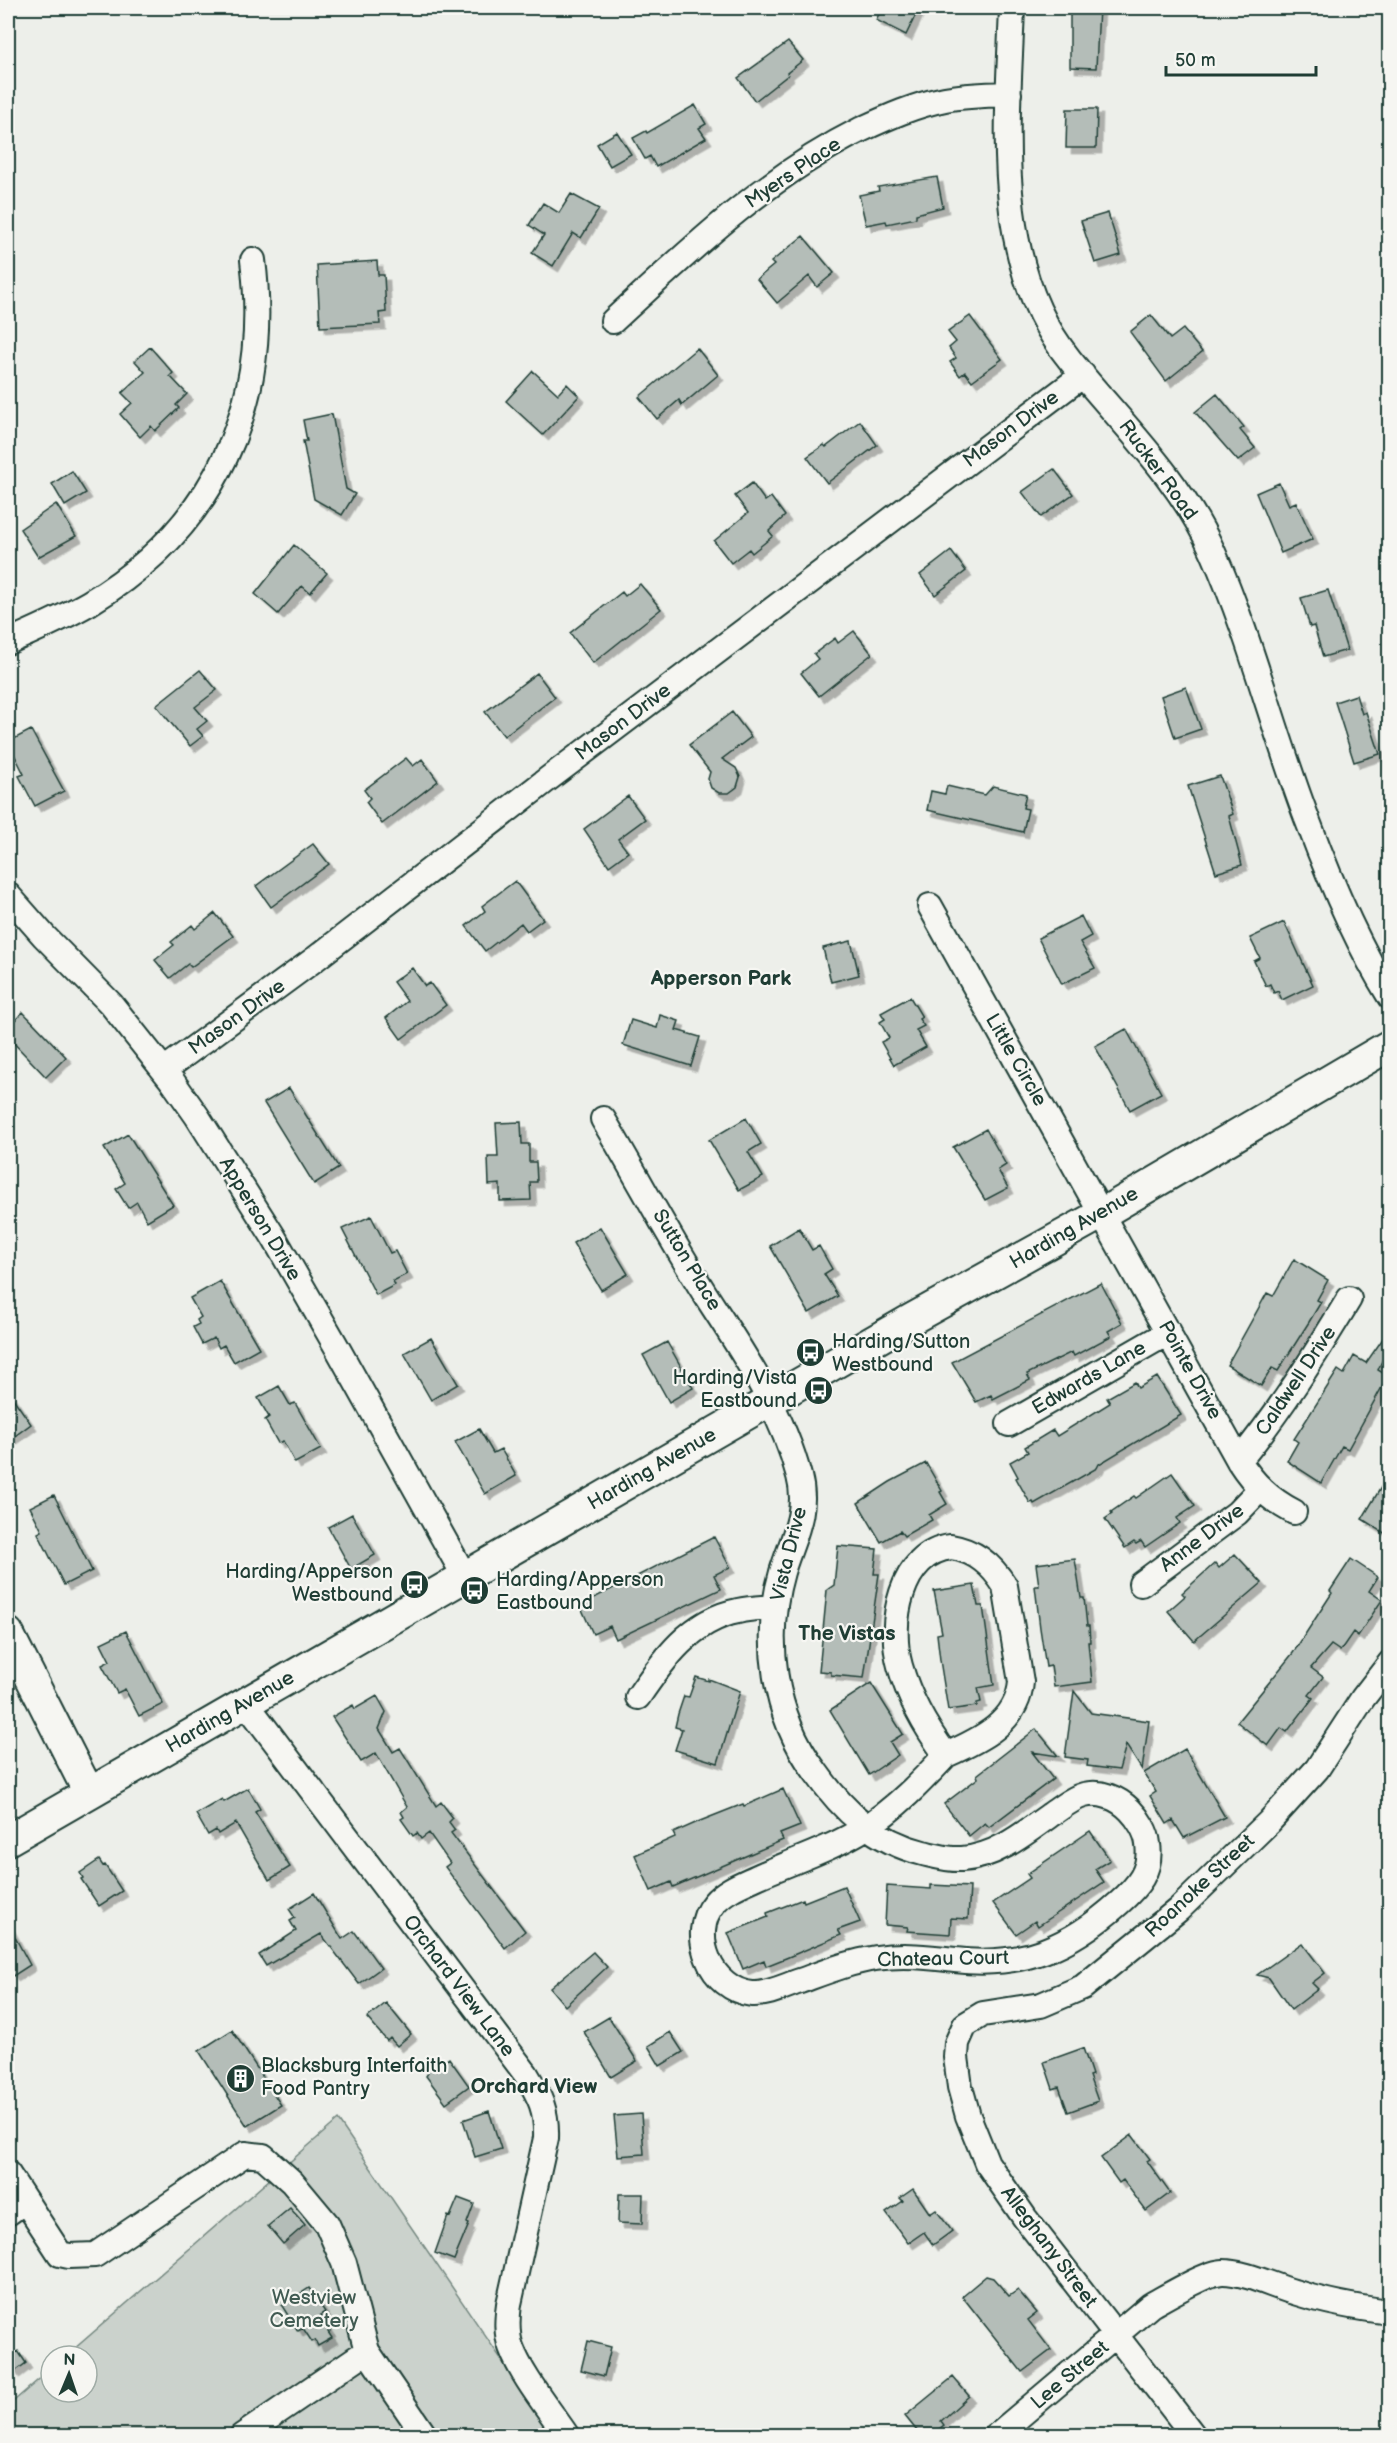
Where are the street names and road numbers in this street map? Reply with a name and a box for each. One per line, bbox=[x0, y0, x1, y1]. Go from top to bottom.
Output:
street label: Myers Place bbox=[741, 132, 845, 214]
street label: Mason Drive bbox=[958, 385, 1064, 473]
street label: Rucker Road bbox=[1114, 415, 1202, 525]
street label: Mason Drive bbox=[570, 678, 676, 766]
street label: Mason Drive bbox=[184, 974, 290, 1060]
street label: Little Circle bbox=[980, 1010, 1052, 1111]
street label: Apperson Drive bbox=[214, 1153, 306, 1285]
street label: Harding Avenue bbox=[1006, 1181, 1143, 1274]
street label: Sutton Place bbox=[647, 1205, 727, 1315]
street label: Pointe Drive bbox=[1153, 1317, 1227, 1424]
street label: Caldwell Drive bbox=[1251, 1322, 1342, 1440]
street label: Edwards Lane bbox=[1028, 1336, 1150, 1420]
street label: Harding Avenue bbox=[584, 1422, 721, 1515]
street label: Anne Drive bbox=[1155, 1499, 1249, 1577]
street label: Vista Drive bbox=[766, 1504, 812, 1604]
street label: Harding Avenue bbox=[162, 1665, 299, 1758]
street label: Roanoke Street bbox=[1140, 1829, 1260, 1943]
street label: Orchard View Lane bbox=[398, 1910, 520, 2062]
street label: Chateau Court bbox=[877, 1946, 1009, 1972]
street label: Alleghany Street bbox=[996, 2182, 1102, 2312]
street label: Lee Street bbox=[1026, 2335, 1114, 2415]

